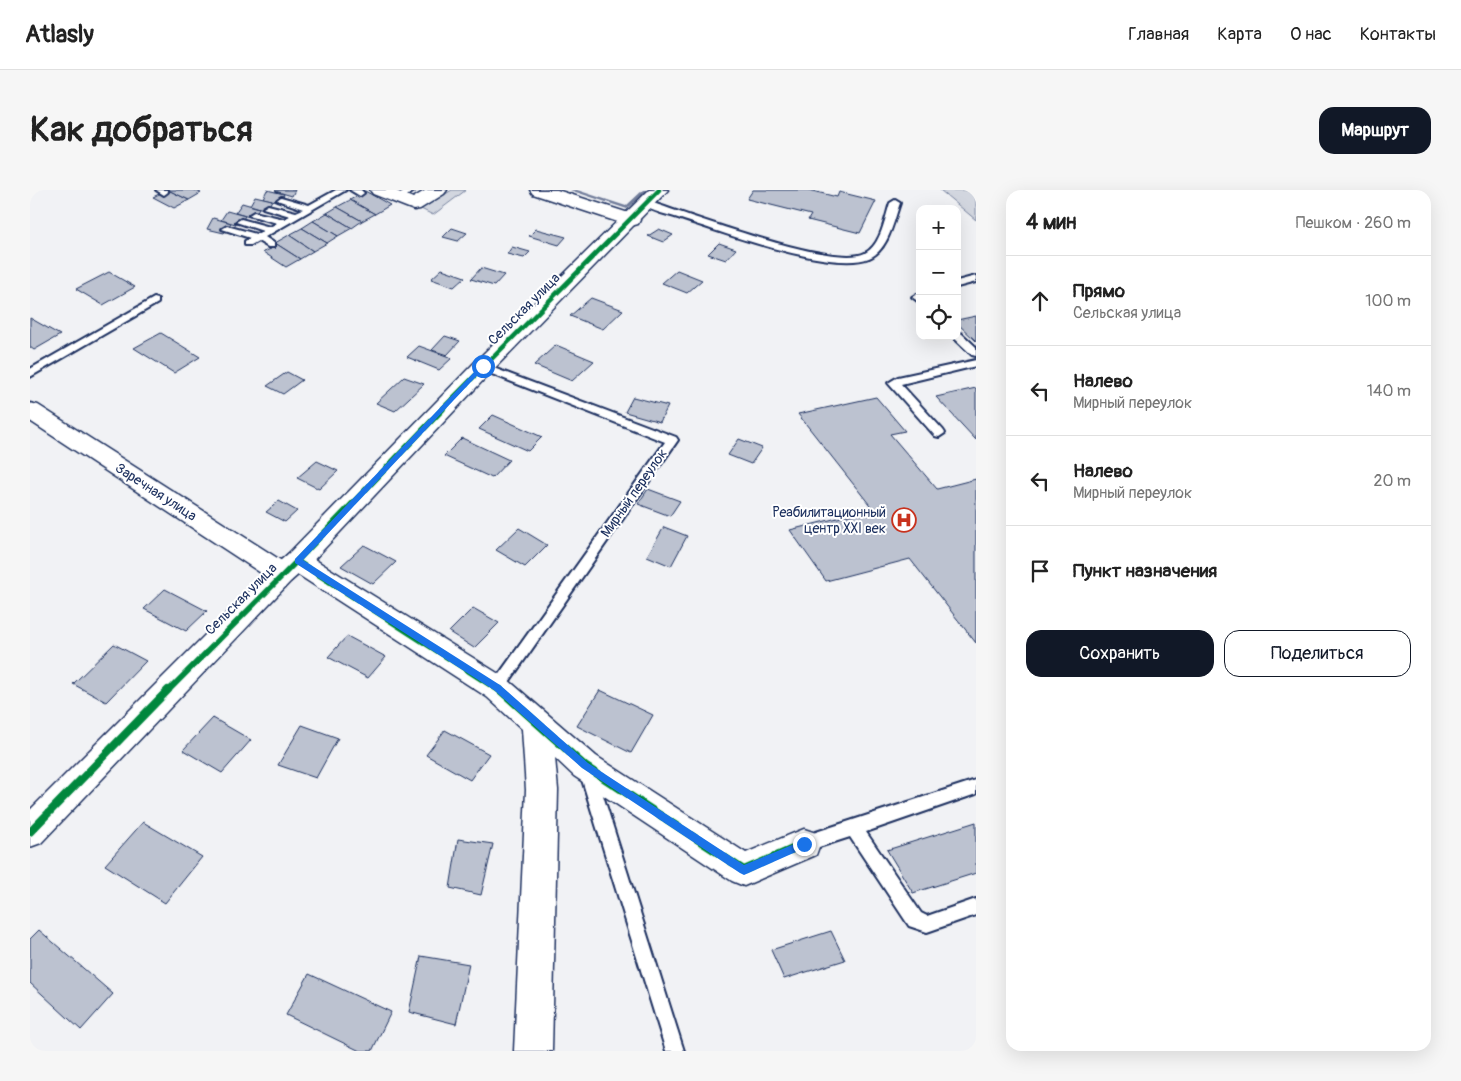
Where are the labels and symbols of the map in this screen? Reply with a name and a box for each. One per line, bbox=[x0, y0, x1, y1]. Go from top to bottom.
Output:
street label: Сельская улица bbox=[485, 270, 563, 348]
route start bbox=[472, 355, 495, 378]
street label: Мирный переулок bbox=[597, 445, 671, 541]
street label: Заречная улица bbox=[112, 459, 200, 525]
place label: Реабилитационный центр ХХI век bbox=[772, 504, 886, 537]
hospital icon: Реабилитационный центр ХХI век bbox=[891, 507, 917, 533]
street label: Сельская улица bbox=[202, 560, 280, 638]
route end bbox=[793, 833, 816, 856]

